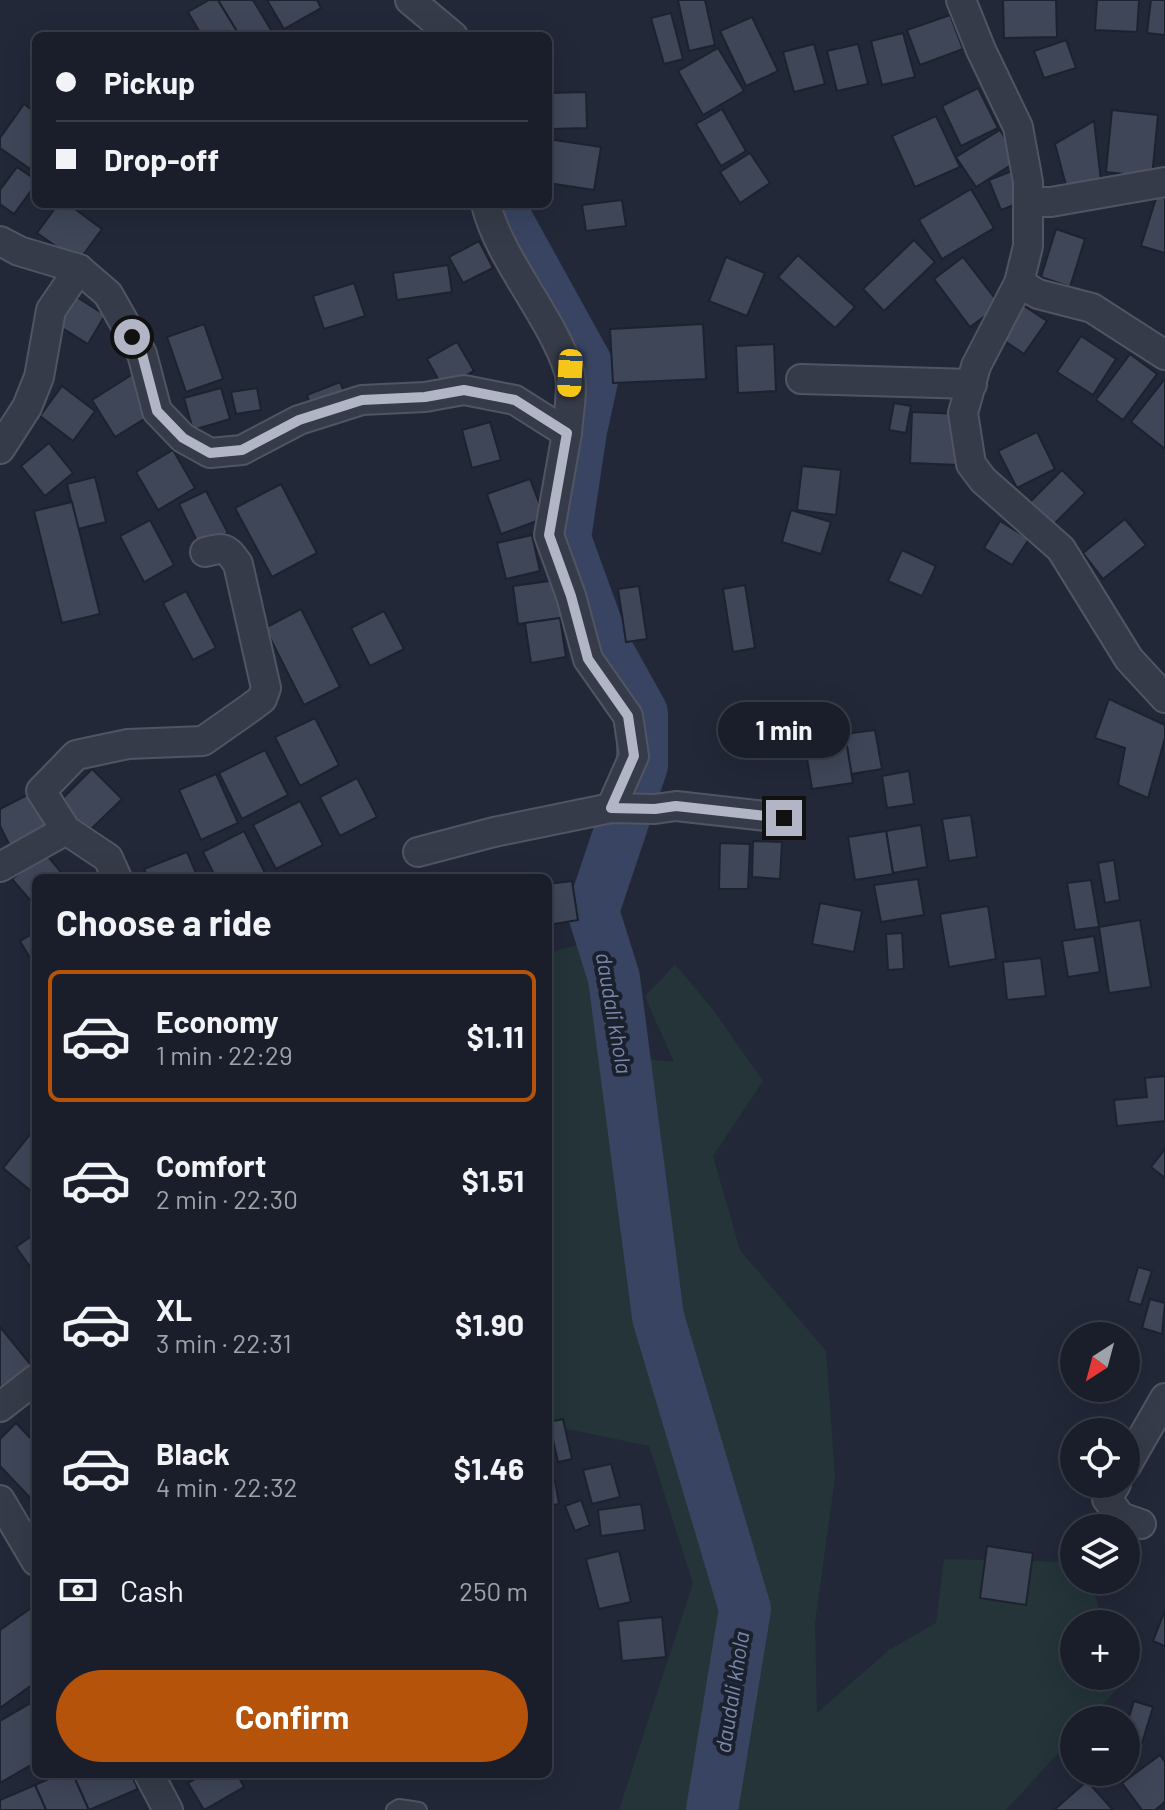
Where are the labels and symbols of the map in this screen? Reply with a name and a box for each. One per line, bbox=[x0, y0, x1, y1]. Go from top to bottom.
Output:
route start bbox=[114, 319, 150, 355]
car bbox=[557, 348, 583, 398]
callout: 1 min bbox=[718, 702, 850, 758]
route end bbox=[766, 800, 802, 836]
water label: daudali khola bbox=[592, 950, 638, 1076]
north arrow bbox=[1060, 1322, 1140, 1402]
water label: daudali khola bbox=[709, 1629, 753, 1755]

